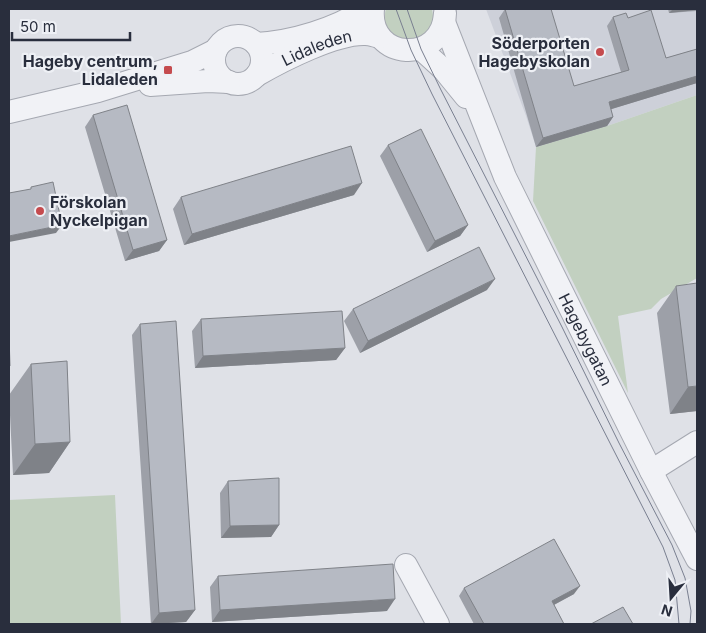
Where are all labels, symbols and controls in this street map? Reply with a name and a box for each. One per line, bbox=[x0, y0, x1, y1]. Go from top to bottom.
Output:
scale bar bbox=[12, 10, 130, 42]
text: 50 m bbox=[20, 17, 56, 36]
street label: Lidaleden bbox=[278, 25, 354, 70]
place label: Söderporten Hagebyskolan bbox=[478, 33, 590, 71]
marker: Söderporten Hagebyskolan bbox=[594, 46, 606, 58]
place label: Hageby centrum, Lidaleden bbox=[23, 51, 158, 89]
marker: Hageby centrum, Lidaleden bbox=[162, 64, 174, 76]
place label: Förskolan Nyckelpigan bbox=[50, 192, 148, 230]
marker: Förskolan Nyckelpigan bbox=[34, 205, 46, 217]
street label: Hagebygatan bbox=[554, 290, 617, 389]
north arrow bbox=[646, 573, 696, 623]
text: N bbox=[659, 601, 675, 621]

